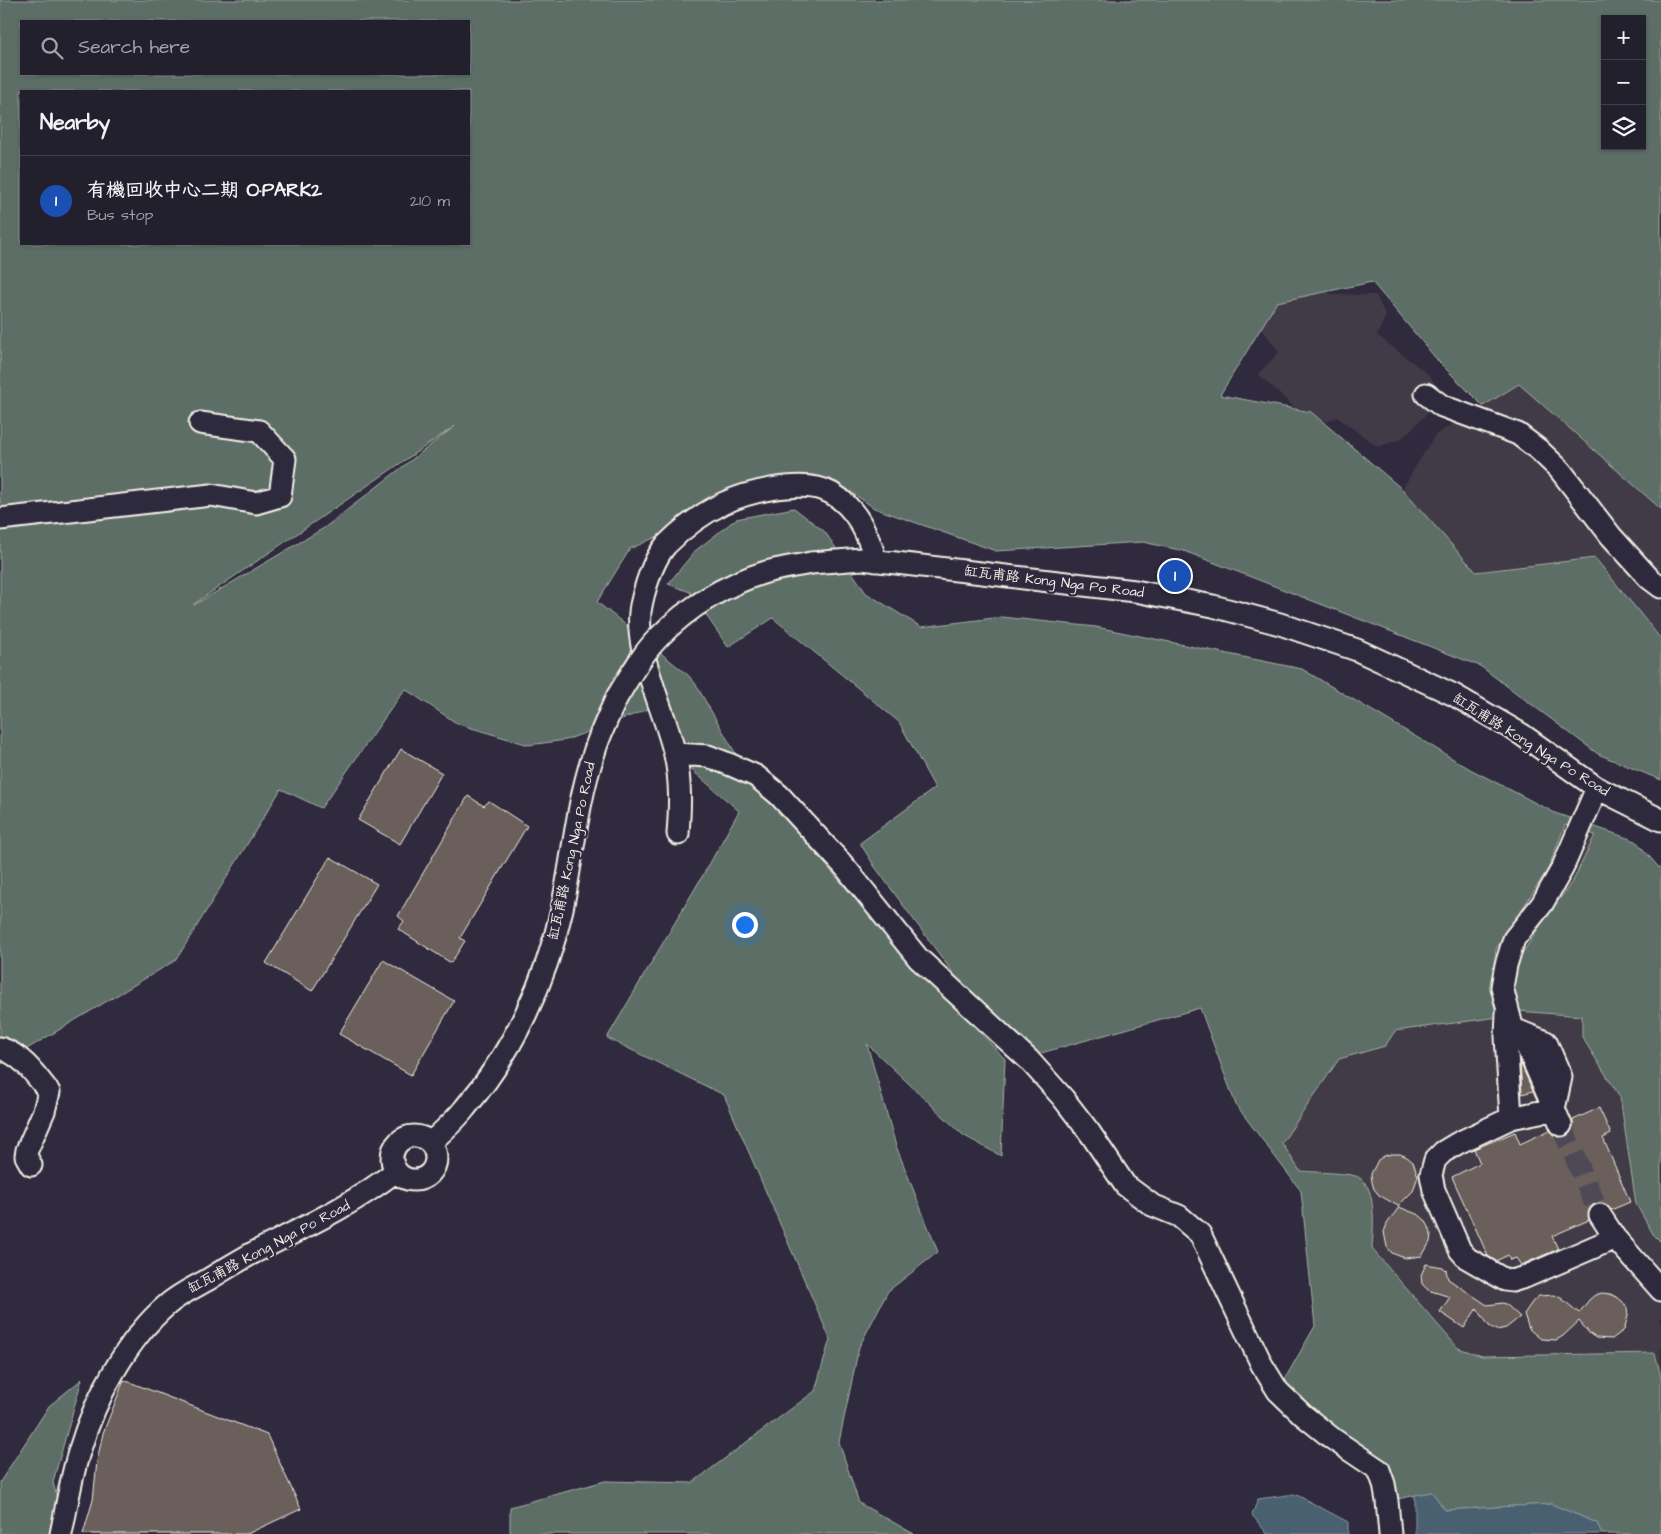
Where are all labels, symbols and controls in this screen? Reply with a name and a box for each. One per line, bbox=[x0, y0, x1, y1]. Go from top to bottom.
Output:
map controls bbox=[1601, 15, 1646, 150]
button: + bbox=[1601, 15, 1646, 60]
search box bbox=[20, 20, 470, 75]
icon: search bbox=[38, 34, 66, 62]
text: Search here bbox=[78, 34, 190, 61]
button: − bbox=[1601, 60, 1646, 105]
button: layers bbox=[1601, 105, 1646, 150]
text: Nearby bbox=[40, 108, 110, 137]
text: 有機回收中心二期 O·PARK2 bbox=[87, 177, 322, 204]
text: 1 bbox=[55, 190, 57, 212]
text: 210 m bbox=[410, 190, 450, 212]
text: Bus stop bbox=[87, 204, 153, 226]
pin: 1 bbox=[1159, 557, 1191, 595]
street label: 缸瓦甫路 Kong Nga Po Road bbox=[963, 561, 1145, 603]
street label: 缸瓦甫路 Kong Nga Po Road bbox=[1449, 689, 1613, 801]
street label: 缸瓦甫路 Kong Nga Po Road bbox=[543, 760, 601, 942]
your location bbox=[732, 912, 758, 938]
street label: 缸瓦甫路 Kong Nga Po Road bbox=[184, 1196, 354, 1298]

